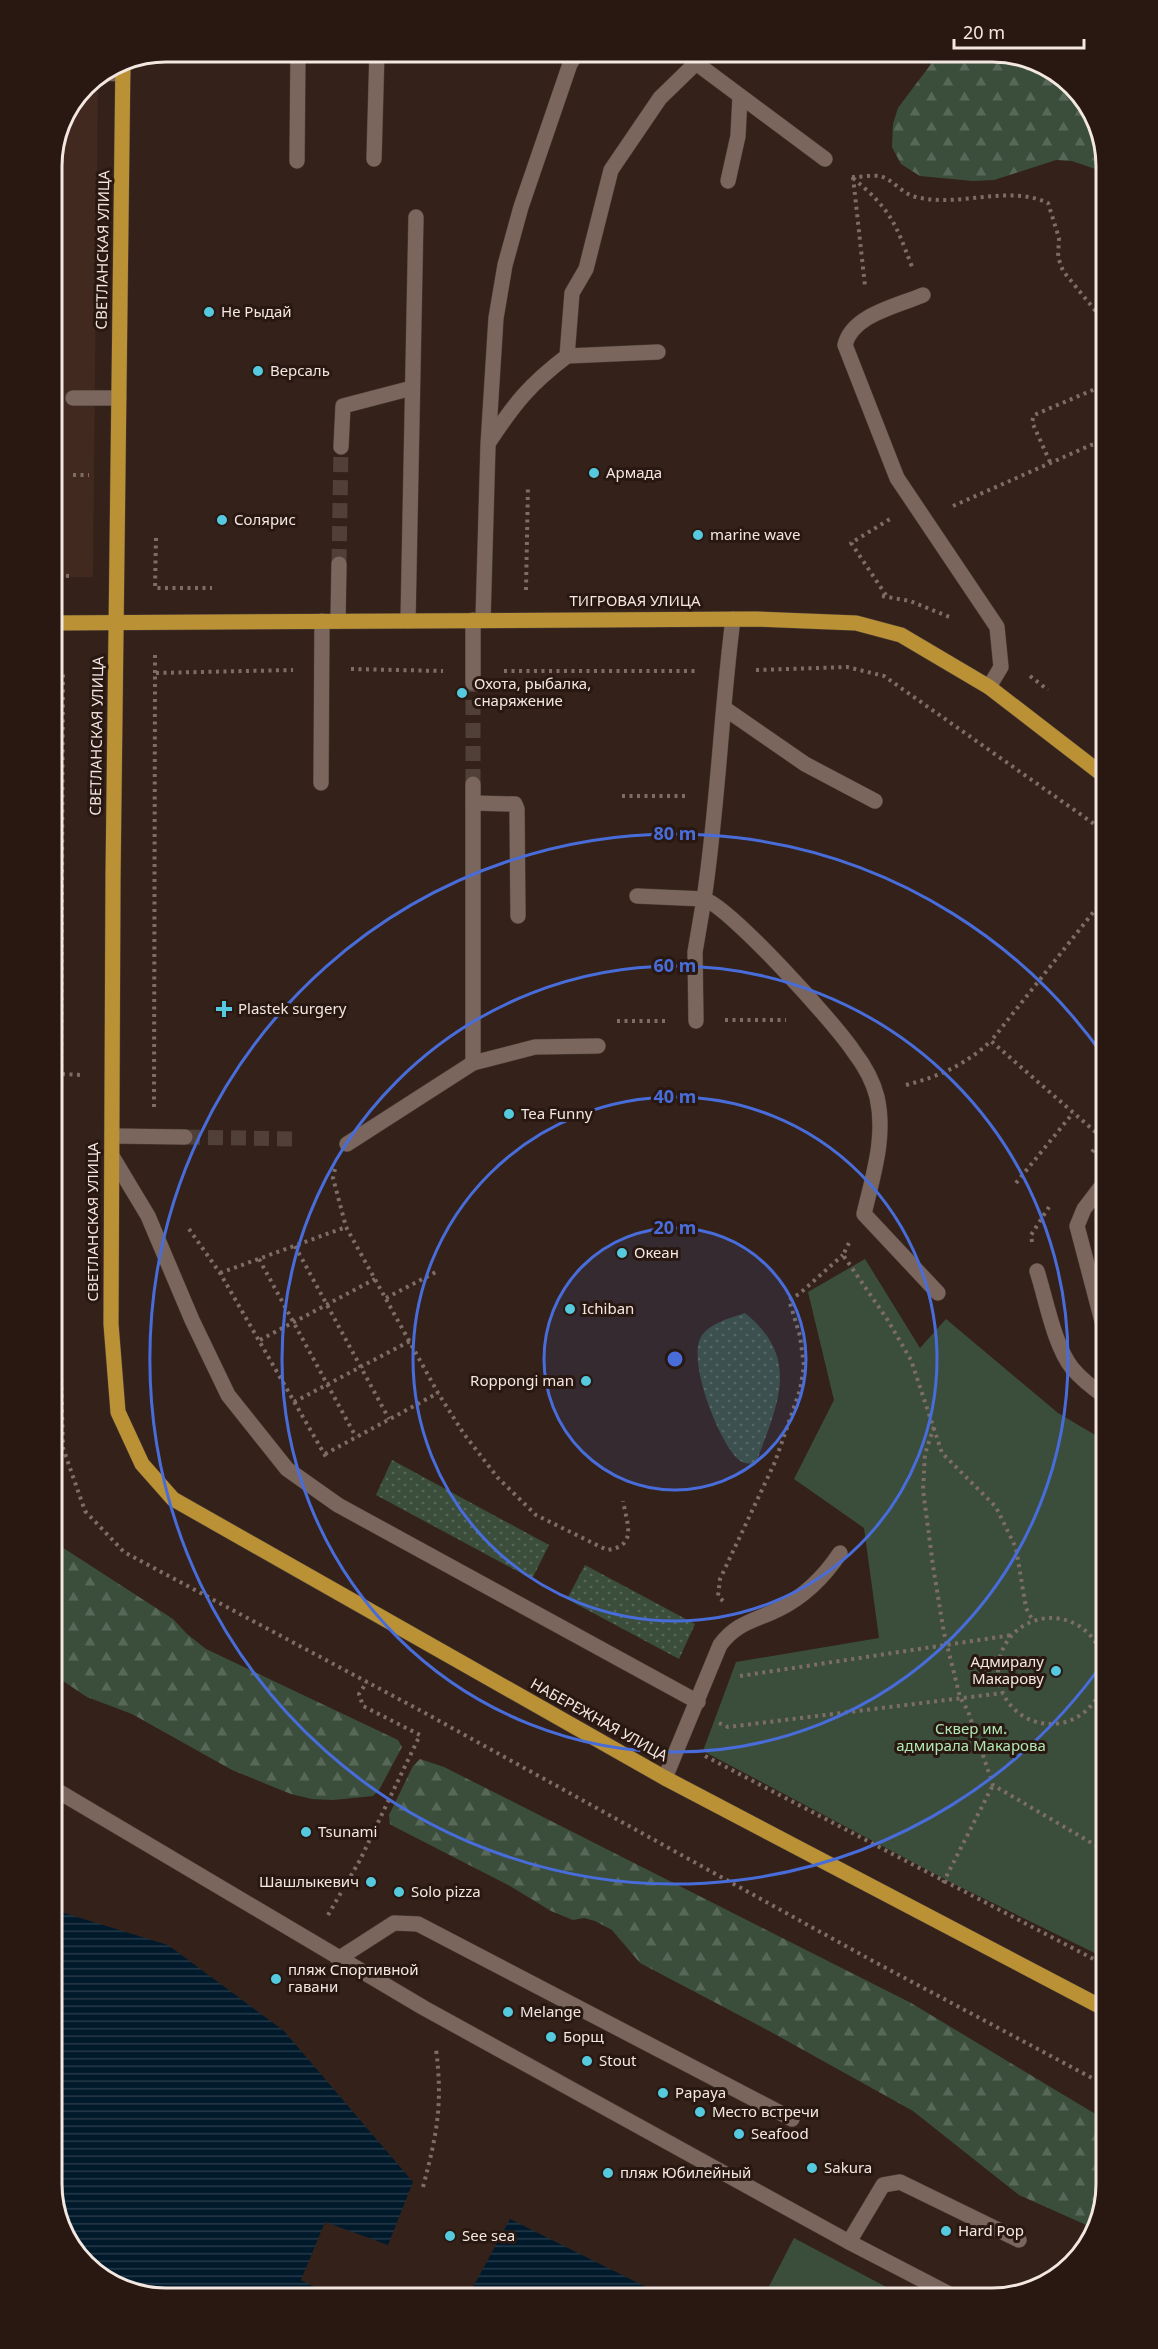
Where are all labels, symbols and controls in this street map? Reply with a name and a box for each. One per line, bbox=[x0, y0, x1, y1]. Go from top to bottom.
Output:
scale bar bbox=[954, 12, 1084, 50]
text: 20 m bbox=[963, 20, 1005, 44]
street label: СВЕТЛАНСКАЯ УЛИЦА bbox=[91, 170, 113, 330]
place label: Не Рыдай bbox=[221, 301, 292, 321]
marker: Не Рыдай bbox=[202, 305, 216, 319]
place label: Версаль bbox=[270, 360, 330, 380]
marker: Версаль bbox=[251, 364, 265, 378]
place label: Армада bbox=[606, 462, 662, 482]
marker: Армада bbox=[587, 466, 601, 480]
place label: Солярис bbox=[234, 509, 296, 529]
marker: Солярис bbox=[215, 513, 229, 527]
place label: marine wave bbox=[710, 524, 800, 544]
marker: marine wave bbox=[691, 528, 705, 542]
street label: ТИГРОВАЯ УЛИЦА bbox=[570, 590, 701, 610]
street label: СВЕТЛАНСКАЯ УЛИЦА bbox=[85, 656, 107, 816]
place label: Охота, рыбалка, снаряжение bbox=[474, 673, 591, 710]
marker: Охота, рыбалка, снаряжение bbox=[455, 686, 469, 700]
text: 80 m bbox=[654, 821, 696, 845]
text: 60 m bbox=[654, 953, 696, 977]
place label: Plastek surgery bbox=[238, 998, 347, 1018]
marker: Plastek surgery bbox=[215, 1000, 233, 1018]
text: 40 m bbox=[654, 1084, 696, 1108]
place label: Tea Funny bbox=[521, 1103, 593, 1123]
marker: Tea Funny bbox=[502, 1107, 516, 1121]
street label: СВЕТЛАНСКАЯ УЛИЦА bbox=[82, 1142, 102, 1302]
text: 20 m bbox=[654, 1215, 696, 1239]
place label: Океан bbox=[634, 1242, 679, 1262]
marker: Океан bbox=[615, 1246, 629, 1260]
place label: Ichiban bbox=[582, 1298, 634, 1318]
marker: Ichiban bbox=[563, 1302, 577, 1316]
centre of rings bbox=[665, 1349, 685, 1369]
place label: Roppongi man bbox=[470, 1370, 574, 1390]
marker: Roppongi man bbox=[579, 1374, 593, 1388]
place label: Адмиралу Макарову bbox=[971, 1651, 1044, 1688]
marker: Адмиралу Макарову bbox=[1049, 1664, 1063, 1678]
street label: НАБЕРЕЖНАЯ УЛИЦА bbox=[527, 1673, 672, 1765]
park label: Сквер им. адмирала Макарова bbox=[896, 1718, 1046, 1755]
place label: Tsunami bbox=[318, 1821, 377, 1841]
marker: Tsunami bbox=[299, 1825, 313, 1839]
place label: Шашлыкевич bbox=[259, 1871, 359, 1891]
marker: Шашлыкевич bbox=[364, 1875, 378, 1889]
place label: Solo pizza bbox=[411, 1881, 481, 1901]
marker: Solo pizza bbox=[392, 1885, 406, 1899]
place label: пляж Спортивной гавани bbox=[288, 1959, 419, 1996]
marker: пляж Спортивной гавани bbox=[269, 1972, 283, 1986]
place label: Melange bbox=[520, 2001, 581, 2021]
marker: Melange bbox=[501, 2005, 515, 2019]
place label: Борщ bbox=[563, 2026, 604, 2046]
marker: Борщ bbox=[544, 2030, 558, 2044]
place label: Stout bbox=[599, 2050, 637, 2070]
marker: Stout bbox=[580, 2054, 594, 2068]
place label: Papaya bbox=[675, 2082, 726, 2102]
marker: Papaya bbox=[656, 2086, 670, 2100]
place label: Место встречи bbox=[712, 2101, 819, 2121]
marker: Место встречи bbox=[693, 2105, 707, 2119]
place label: Seafood bbox=[751, 2123, 809, 2143]
marker: Seafood bbox=[732, 2127, 746, 2141]
place label: Sakura bbox=[824, 2157, 872, 2177]
marker: Sakura bbox=[805, 2161, 819, 2175]
place label: пляж Юбилейный bbox=[620, 2162, 751, 2182]
marker: пляж Юбилейный bbox=[601, 2166, 615, 2180]
place label: Hard Pop bbox=[958, 2220, 1024, 2240]
marker: Hard Pop bbox=[939, 2224, 953, 2238]
place label: See sea bbox=[462, 2225, 515, 2245]
marker: See sea bbox=[443, 2229, 457, 2243]

